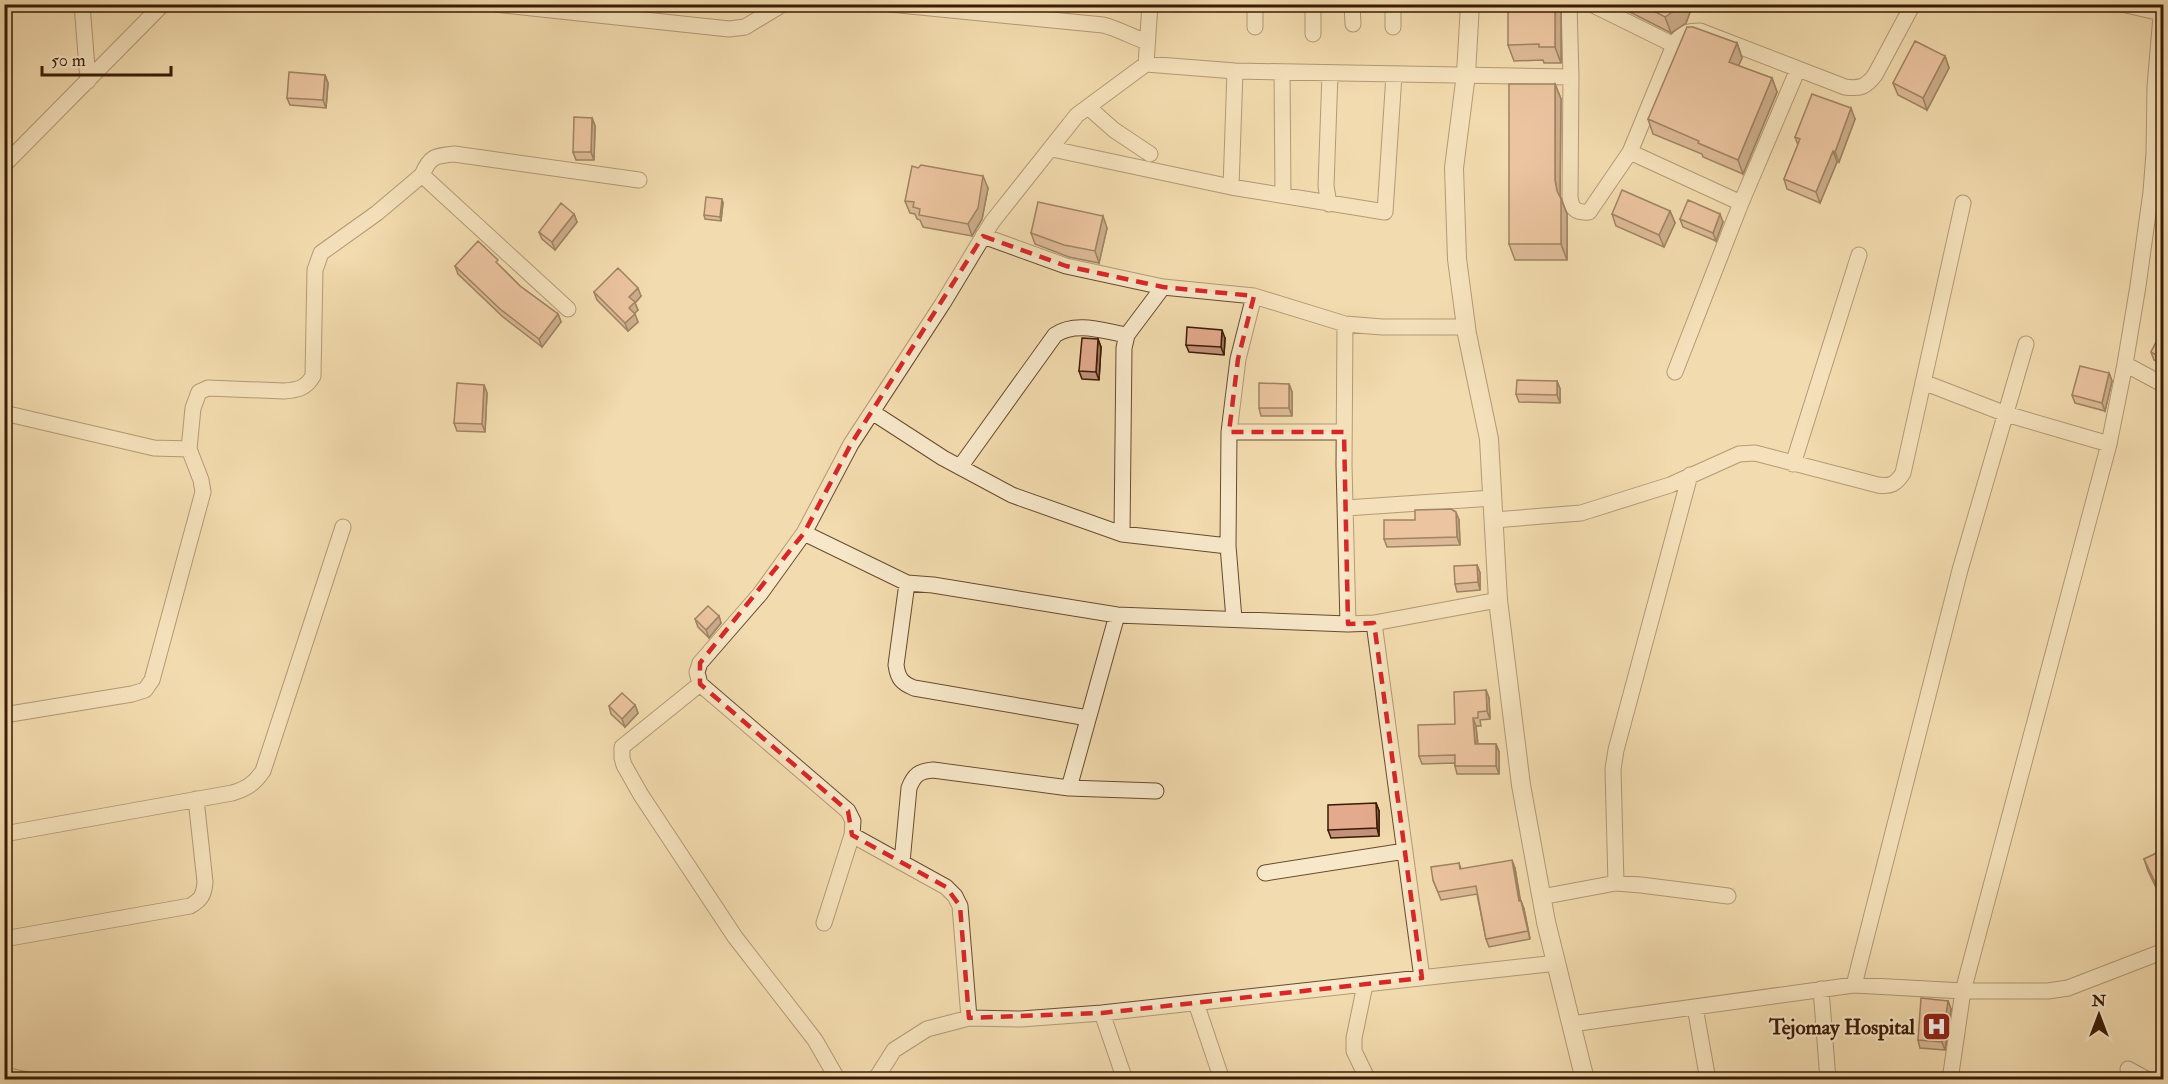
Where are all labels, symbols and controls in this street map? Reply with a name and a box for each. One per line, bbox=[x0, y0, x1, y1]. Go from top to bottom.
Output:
scale bar bbox=[42, 39, 171, 77]
text: 50 m bbox=[51, 49, 86, 72]
north arrow bbox=[2069, 985, 2129, 1045]
text: N bbox=[2091, 991, 2107, 1011]
hospital icon: Tejomay Hospital bbox=[1920, 1011, 1952, 1043]
place label: Tejomay Hospital bbox=[1768, 1014, 1916, 1041]

